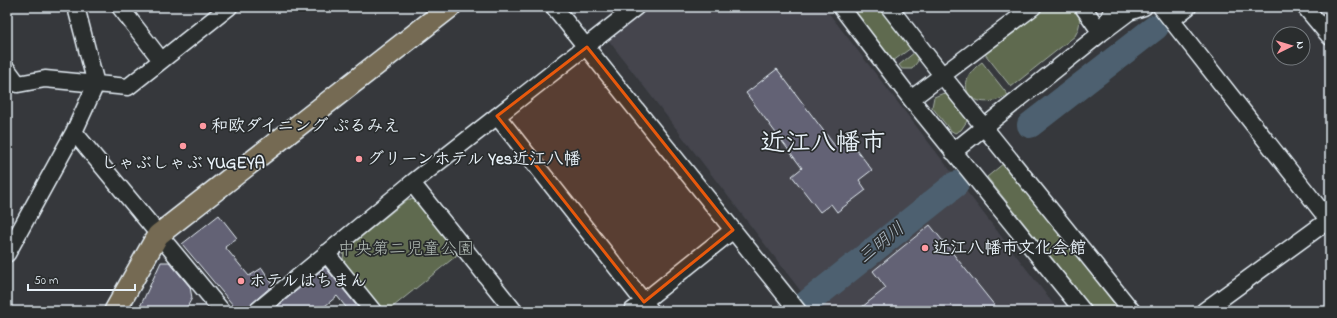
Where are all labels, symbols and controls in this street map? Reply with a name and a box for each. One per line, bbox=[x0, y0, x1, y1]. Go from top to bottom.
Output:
north arrow bbox=[1271, 26, 1311, 66]
text: N bbox=[1292, 41, 1308, 50]
place label: 和欧ダイニング ぷるみえ bbox=[211, 114, 401, 139]
marker: 和欧ダイニング ぷるみえ bbox=[198, 121, 208, 131]
district label: 近江八幡市 bbox=[760, 126, 886, 162]
marker: しゃぶしゃぶ YUGEYA bbox=[178, 141, 188, 151]
place label: グリーンホテル Yes近江八幡 bbox=[367, 147, 581, 172]
place label: しゃぶしゃぶ YUGEYA bbox=[101, 151, 265, 176]
marker: グリーンホテル Yes近江八幡 bbox=[354, 154, 364, 164]
water label: 三明川 bbox=[853, 217, 911, 271]
place label: 近江八幡市文化会館 bbox=[933, 236, 1086, 261]
park label: 中央第二児童公園 bbox=[338, 237, 474, 262]
marker: 近江八幡市文化会館 bbox=[920, 243, 930, 253]
scale bar bbox=[28, 266, 135, 292]
place label: ホテルはちまん bbox=[249, 269, 367, 294]
text: 50 m bbox=[34, 272, 58, 290]
marker: ホテルはちまん bbox=[236, 276, 246, 286]

